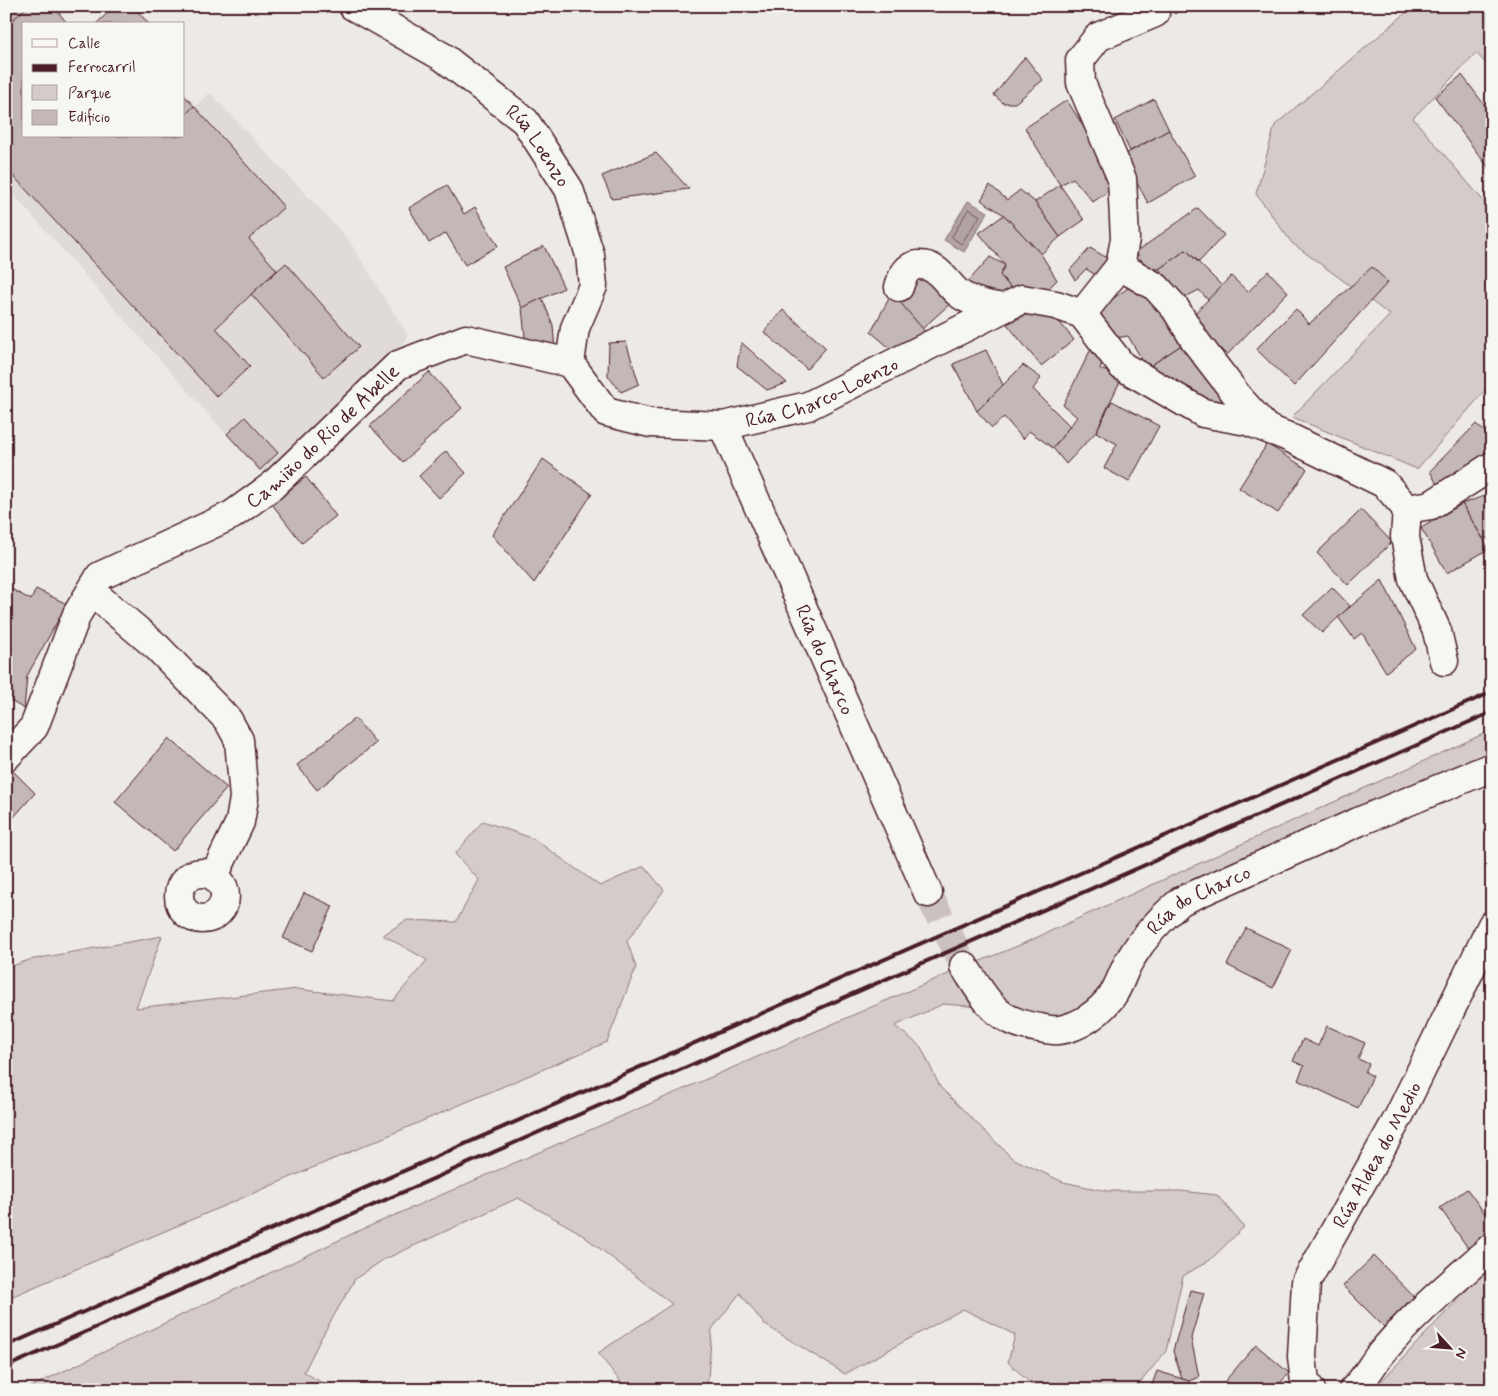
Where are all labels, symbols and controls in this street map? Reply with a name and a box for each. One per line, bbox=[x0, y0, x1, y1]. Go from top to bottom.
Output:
legend bbox=[22, 22, 185, 138]
text: Calle bbox=[68, 34, 100, 54]
text: Ferrocarril bbox=[68, 58, 136, 78]
text: Parque bbox=[68, 84, 111, 104]
street label: Rúa Loenzo bbox=[500, 99, 576, 193]
text: Edificio bbox=[68, 108, 110, 128]
street label: Rúa Charco-Loenzo bbox=[743, 351, 903, 435]
street label: Camiño do Rio de Abelle bbox=[241, 359, 406, 516]
street label: Rúa do Charco bbox=[788, 601, 860, 720]
street label: Rúa do Charco bbox=[1141, 860, 1255, 941]
street label: Rúa Aldea do Medio bbox=[1327, 1078, 1429, 1233]
north arrow bbox=[1426, 1324, 1476, 1374]
text: N bbox=[1451, 1345, 1471, 1361]

